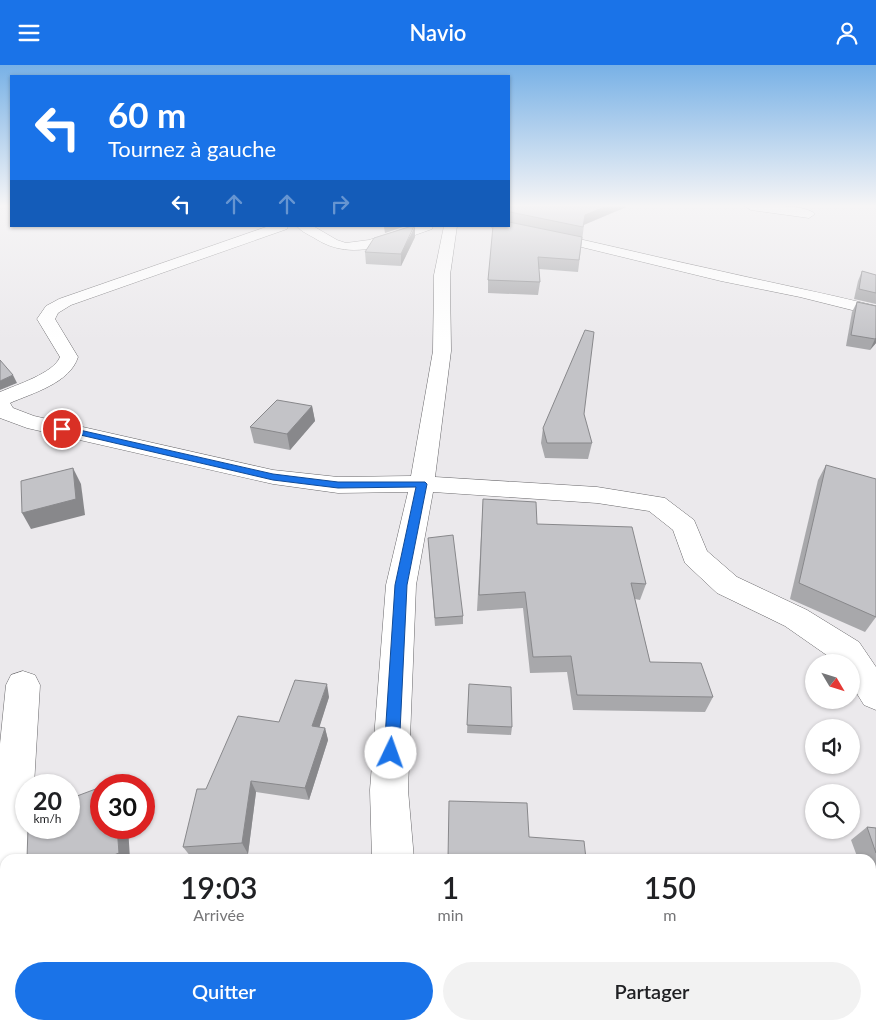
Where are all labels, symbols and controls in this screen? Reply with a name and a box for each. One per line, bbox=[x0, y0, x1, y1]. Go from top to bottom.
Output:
icon: menu bbox=[15, 19, 43, 47]
text: Navio bbox=[410, 19, 466, 46]
icon: person bbox=[833, 19, 861, 47]
text: 60 m bbox=[108, 93, 186, 135]
icon: left bbox=[25, 95, 90, 160]
text: Tournez à gauche bbox=[108, 135, 276, 162]
icon: left bbox=[167, 190, 195, 218]
icon: ahead bbox=[220, 190, 248, 218]
icon: ahead bbox=[273, 190, 301, 218]
icon: right bbox=[326, 190, 354, 218]
pin bbox=[41, 408, 83, 450]
icon: arrive bbox=[48, 415, 76, 443]
north arrow bbox=[805, 654, 860, 709]
map controls bbox=[805, 654, 860, 839]
button: sound bbox=[805, 719, 860, 774]
position arrow bbox=[364, 726, 416, 778]
speed limit sign: 30 bbox=[90, 774, 155, 839]
button: search bbox=[805, 784, 860, 839]
text: 20 bbox=[33, 785, 62, 815]
text: km/h bbox=[33, 811, 62, 826]
text: 19:03 bbox=[180, 869, 257, 905]
text: 1 bbox=[442, 869, 459, 905]
text: 150 bbox=[644, 869, 696, 905]
text: Arrivée bbox=[193, 905, 244, 924]
text: min bbox=[438, 905, 463, 924]
text: m bbox=[663, 905, 676, 924]
button: Quitter bbox=[15, 962, 433, 1020]
button: Partager bbox=[443, 962, 861, 1020]

